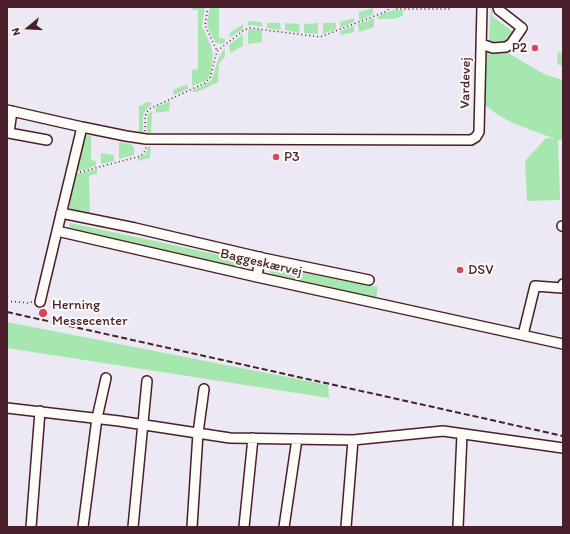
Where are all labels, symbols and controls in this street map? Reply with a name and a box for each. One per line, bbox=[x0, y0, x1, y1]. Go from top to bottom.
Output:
north arrow bbox=[8, 8, 48, 48]
text: N bbox=[9, 26, 23, 37]
place label: P2 bbox=[512, 40, 527, 56]
marker: P2 bbox=[530, 43, 540, 53]
street label: Vardevej bbox=[457, 57, 475, 109]
place label: P3 bbox=[284, 149, 300, 165]
marker: P3 bbox=[271, 152, 281, 162]
street label: Baggeskærvej bbox=[218, 245, 304, 281]
place label: DSV bbox=[468, 262, 493, 278]
marker: DSV bbox=[455, 265, 465, 275]
place label: Herning Messecenter bbox=[52, 297, 127, 330]
marker: Herning Messecenter bbox=[37, 307, 49, 319]

